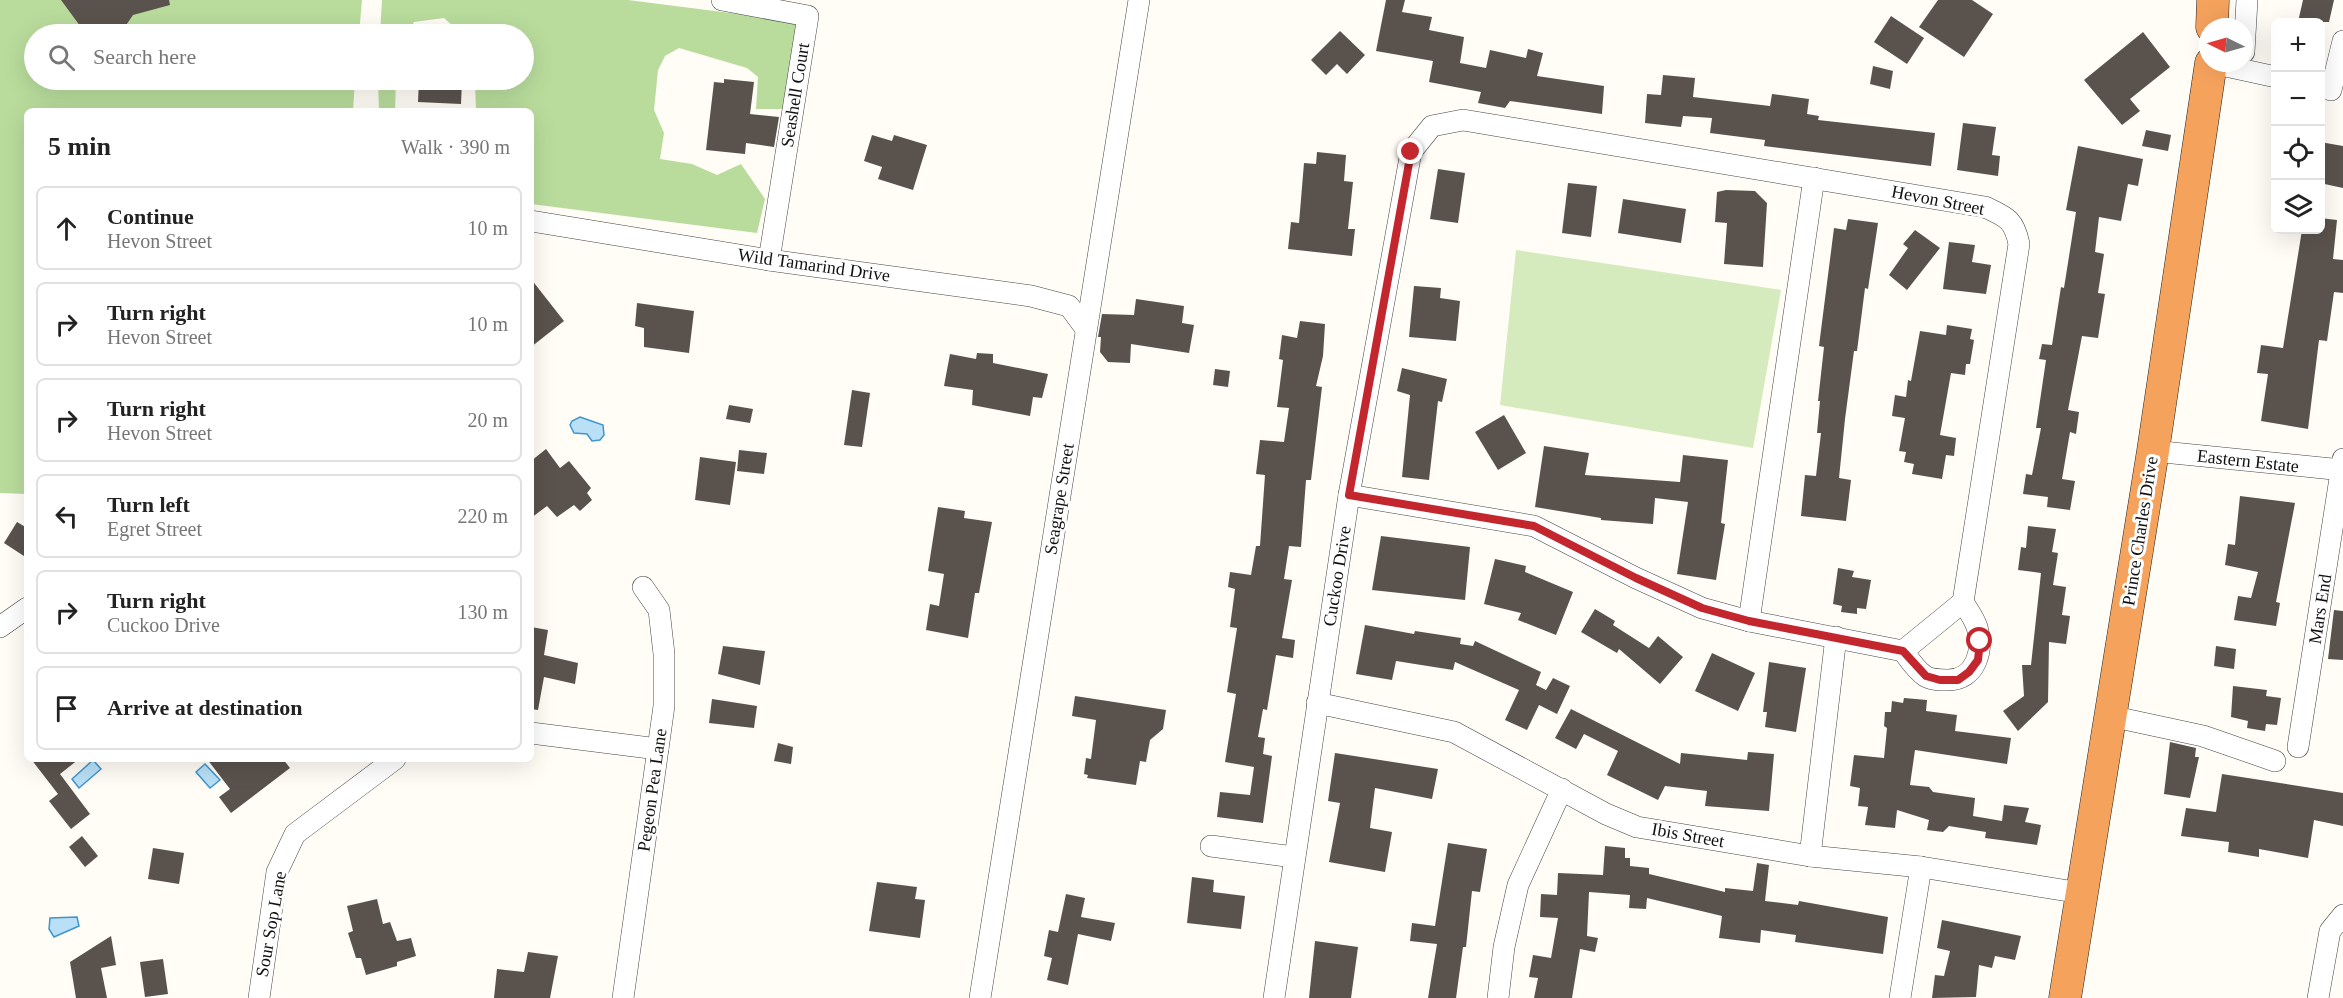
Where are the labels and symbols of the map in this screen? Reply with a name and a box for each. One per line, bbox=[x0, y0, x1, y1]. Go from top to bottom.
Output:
north arrow bbox=[2199, 18, 2253, 72]
street label: Seashell Court bbox=[777, 41, 813, 149]
route end bbox=[1397, 138, 1423, 164]
street label: Hevon Street bbox=[1890, 181, 1986, 219]
street label: Wild Tamarind Drive bbox=[737, 244, 891, 286]
street label: Seagrape Street bbox=[1040, 442, 1078, 556]
street label: Eastern Estate bbox=[2196, 446, 2300, 476]
street label: Prince Charles Drive bbox=[2118, 455, 2162, 607]
street label: Cuckoo Drive bbox=[1319, 524, 1355, 628]
street label: Mars End bbox=[2305, 573, 2335, 645]
route start bbox=[1966, 627, 1992, 653]
street label: Pegeon Pea Lane bbox=[633, 727, 671, 853]
street label: Ibis Street bbox=[1650, 819, 1726, 851]
street label: Sour Sop Lane bbox=[252, 870, 290, 978]

